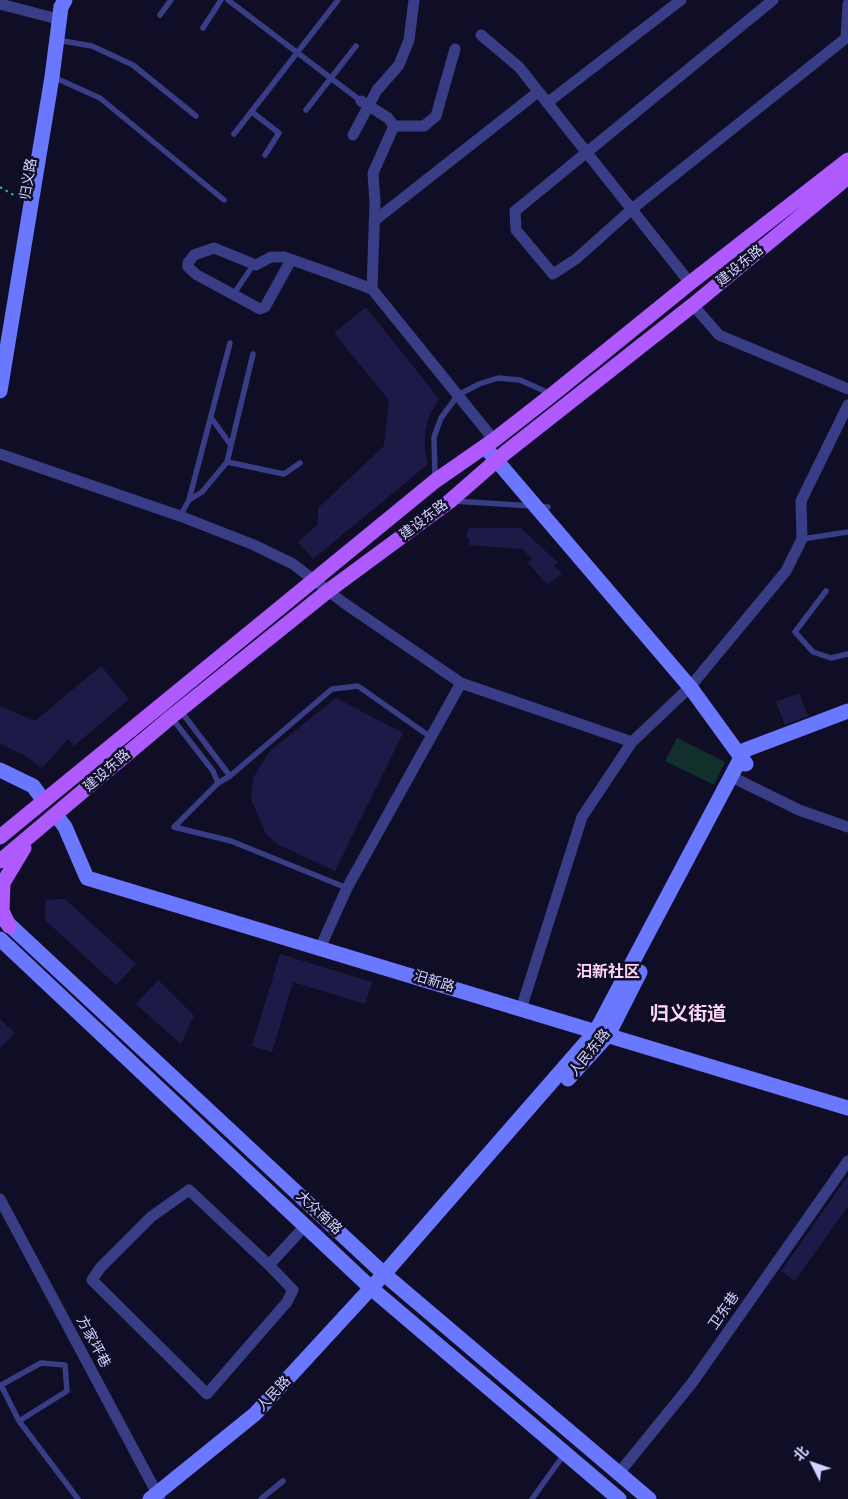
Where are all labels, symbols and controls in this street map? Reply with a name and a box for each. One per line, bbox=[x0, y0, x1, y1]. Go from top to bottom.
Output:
street label: 归义路 bbox=[17, 157, 41, 201]
street label: 建设东路 bbox=[713, 242, 767, 290]
street label: 建设东路 bbox=[397, 496, 451, 544]
street label: 建设东路 bbox=[80, 746, 134, 796]
district label: 汨新社区 bbox=[576, 963, 640, 983]
street label: 汨新路 bbox=[411, 968, 457, 996]
district label: 归义街道 bbox=[650, 1004, 726, 1026]
street label: 人民东路 bbox=[566, 1026, 614, 1080]
street label: 大众南路 bbox=[293, 1188, 345, 1238]
street label: 卫东巷 bbox=[705, 1289, 743, 1333]
street label: 方家坪巷 bbox=[72, 1313, 114, 1371]
street label: 人民路 bbox=[254, 1373, 294, 1415]
north arrow bbox=[788, 1439, 838, 1489]
text: 北 bbox=[790, 1443, 812, 1465]

